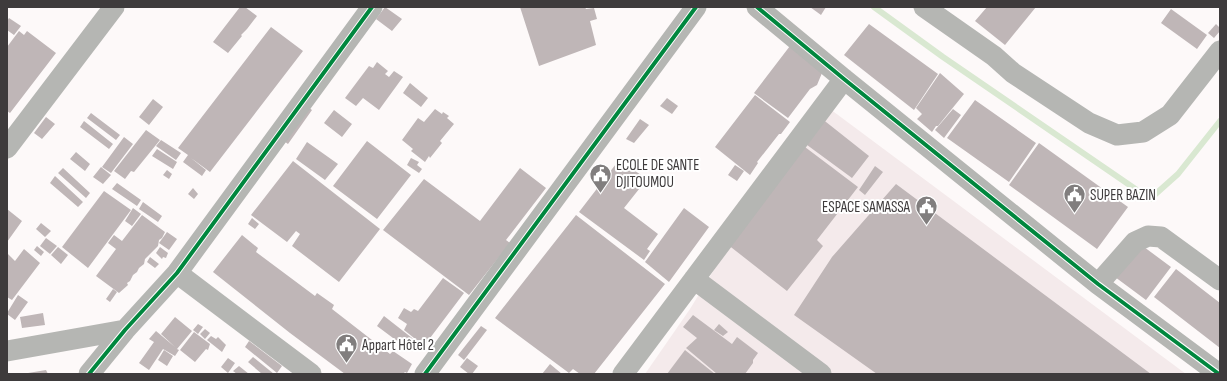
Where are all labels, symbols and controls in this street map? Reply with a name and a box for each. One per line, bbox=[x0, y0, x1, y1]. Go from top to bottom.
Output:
place label: ECOLE DE SANTE DJITOUMOU bbox=[616, 156, 699, 192]
public building icon: ECOLE DE SANTE DJITOUMOU bbox=[588, 161, 614, 194]
public building icon: SUPER BAZIN bbox=[1062, 182, 1088, 215]
place label: SUPER BAZIN bbox=[1090, 186, 1156, 205]
public building icon: ESPACE SAMASSA bbox=[913, 194, 939, 227]
place label: ESPACE SAMASSA bbox=[822, 198, 911, 217]
public building icon: Appart Hôtel 2 bbox=[334, 332, 360, 365]
place label: Appart Hôtel 2 bbox=[361, 336, 434, 355]

